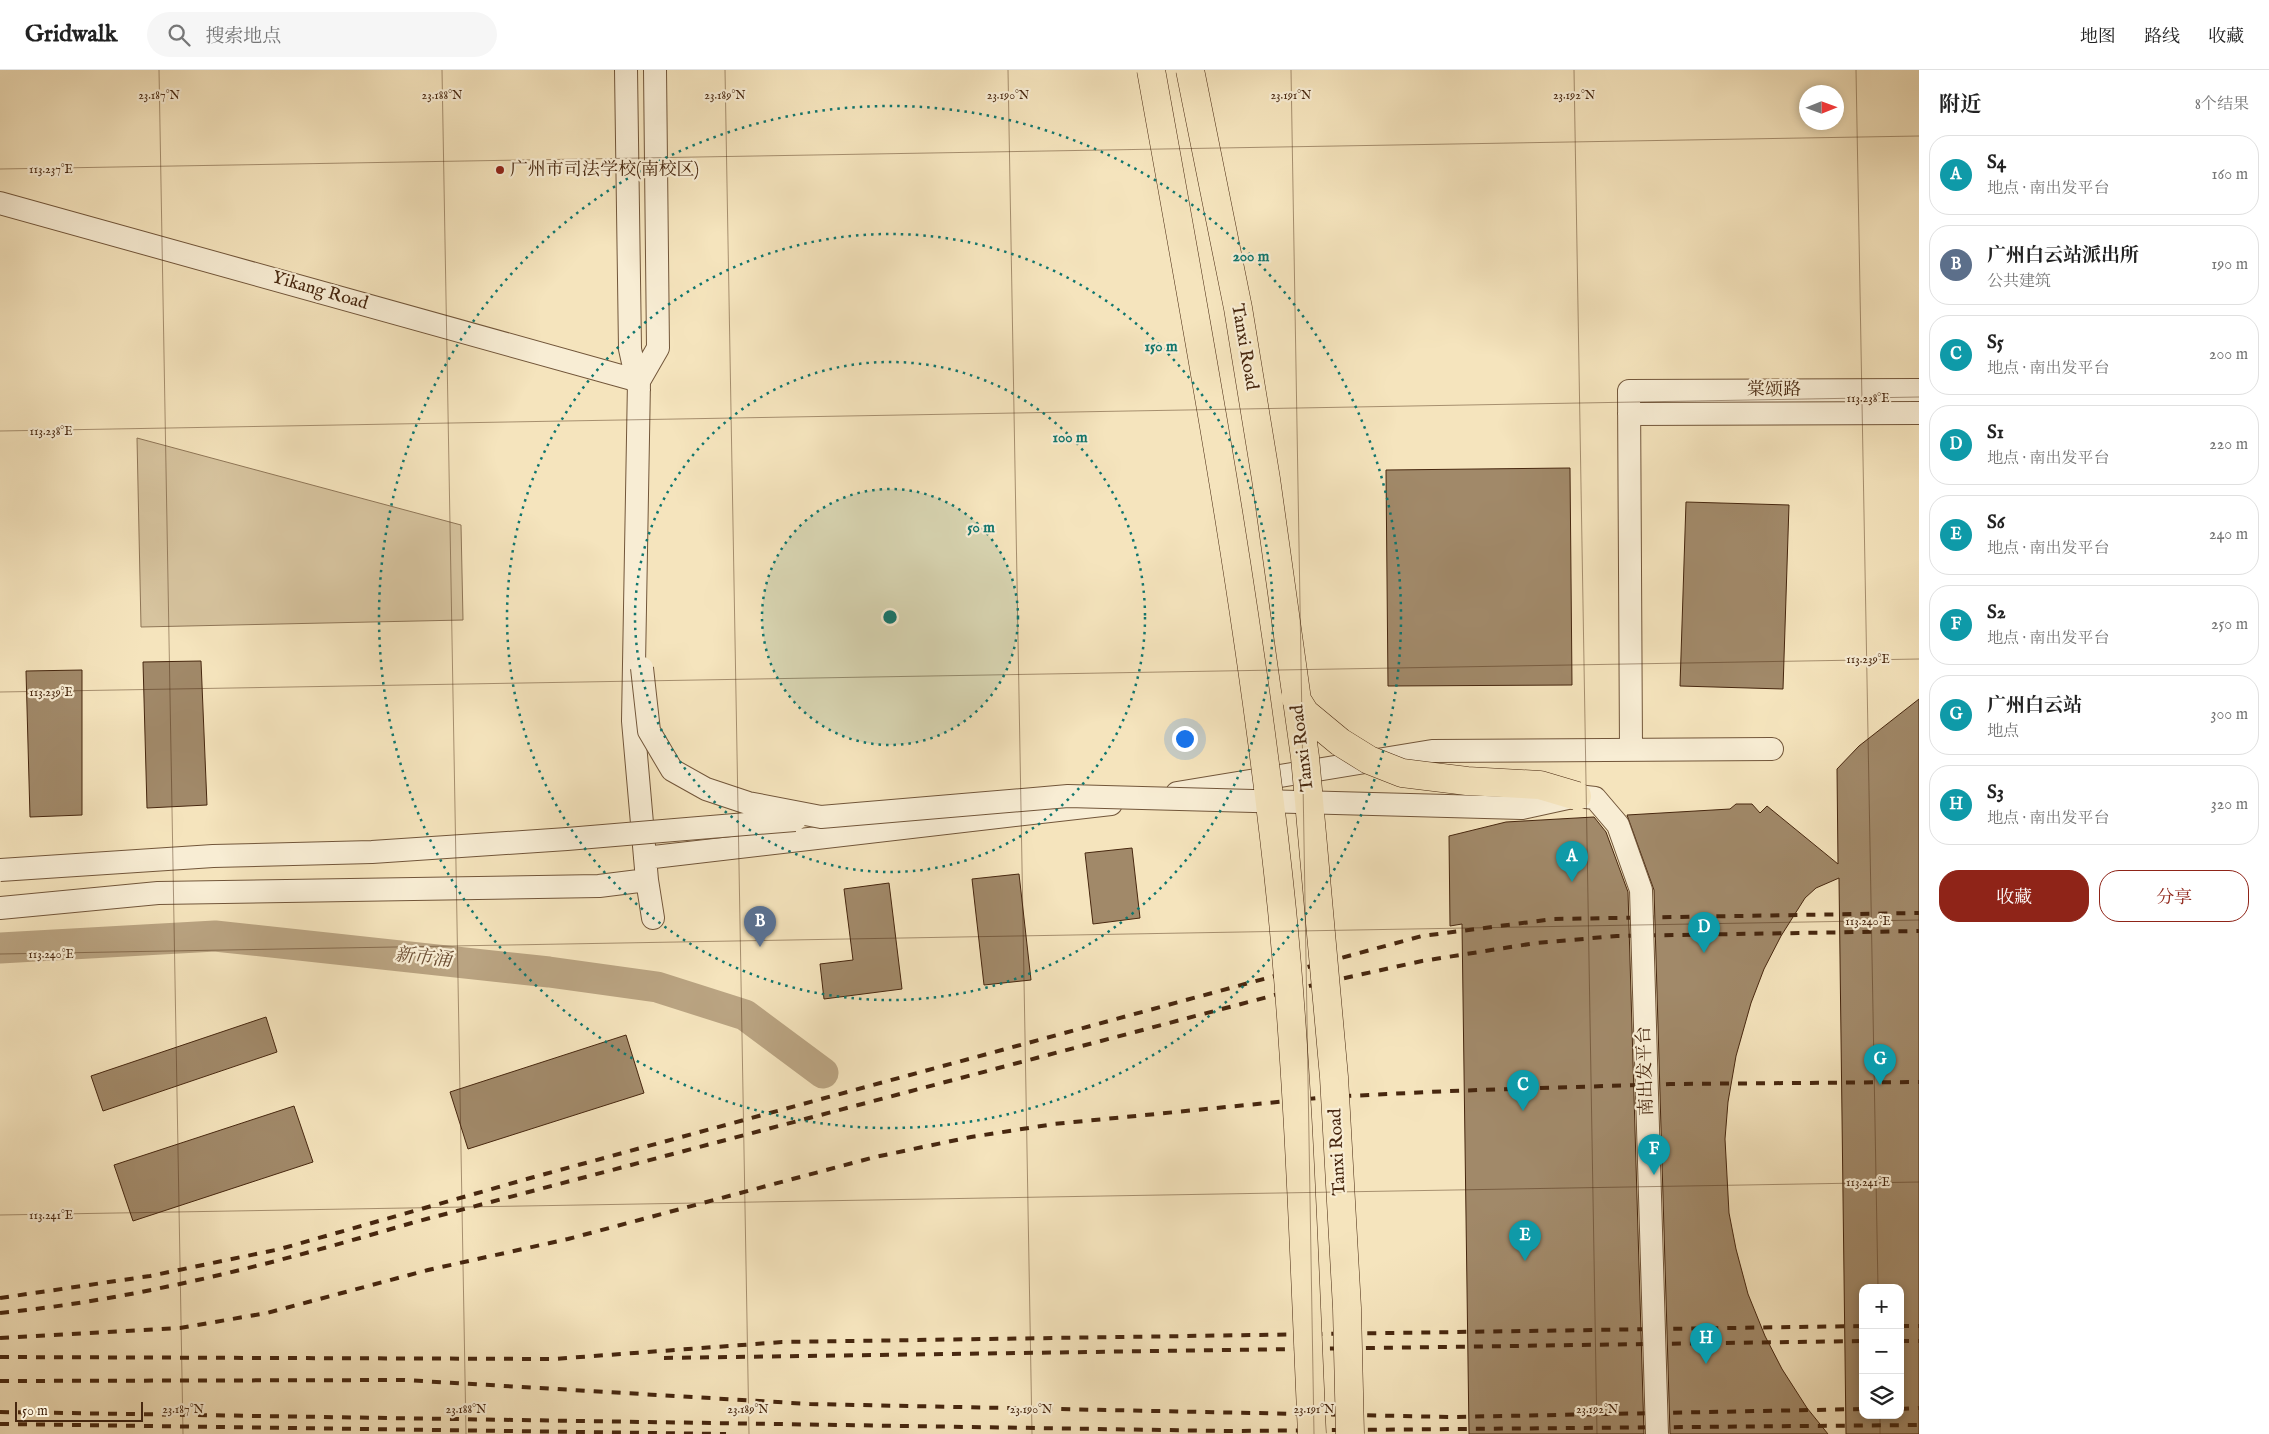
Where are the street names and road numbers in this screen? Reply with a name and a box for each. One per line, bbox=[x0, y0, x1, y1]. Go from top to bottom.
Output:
street label: Yikang Road bbox=[269, 266, 371, 316]
street label: Tanxi Road bbox=[1225, 302, 1263, 392]
street label: 棠颂路 bbox=[1747, 379, 1801, 402]
street label: Tanxi Road bbox=[1286, 703, 1320, 793]
street label: 南出发平台 bbox=[1633, 1026, 1659, 1116]
street label: Tanxi Road bbox=[1324, 1107, 1352, 1196]

